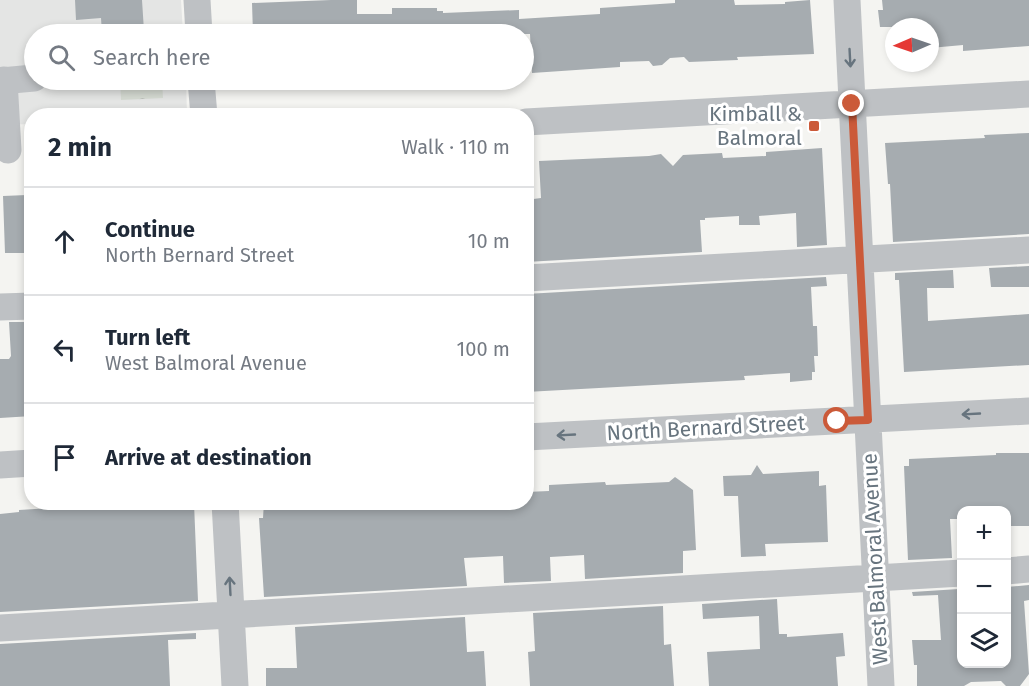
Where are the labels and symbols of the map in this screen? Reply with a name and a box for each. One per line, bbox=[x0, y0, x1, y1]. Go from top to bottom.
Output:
north arrow bbox=[885, 18, 939, 72]
one-way arrow bbox=[844, 48, 855, 68]
route end bbox=[838, 90, 864, 116]
place label: Kimball & Balmoral bbox=[709, 101, 802, 151]
marker: Kimball & Balmoral bbox=[807, 119, 821, 133]
route start bbox=[823, 407, 849, 433]
one-way arrow bbox=[961, 409, 981, 420]
street label: North Bernard Street bbox=[606, 410, 806, 446]
one-way arrow bbox=[557, 430, 577, 441]
street label: West Balmoral Avenue bbox=[856, 452, 894, 666]
one-way arrow bbox=[224, 576, 235, 596]

